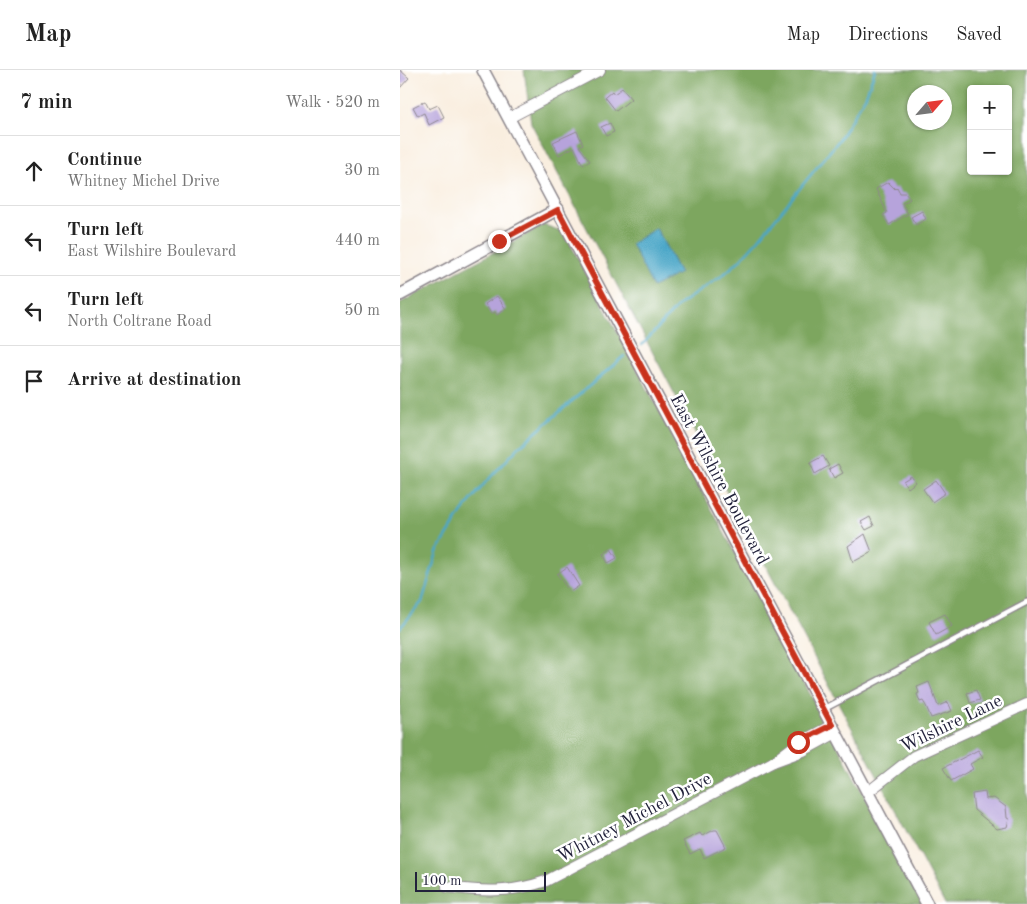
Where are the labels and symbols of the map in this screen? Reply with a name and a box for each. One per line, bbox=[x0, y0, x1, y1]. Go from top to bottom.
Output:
north arrow bbox=[907, 85, 952, 130]
route end bbox=[488, 230, 511, 253]
street label: East Wilshire Boulevard bbox=[666, 391, 772, 568]
street label: Wilshire Lane bbox=[898, 692, 1005, 756]
route start bbox=[787, 731, 810, 754]
street label: Whitney Michel Drive bbox=[554, 770, 715, 866]
scale bar bbox=[415, 869, 546, 892]

